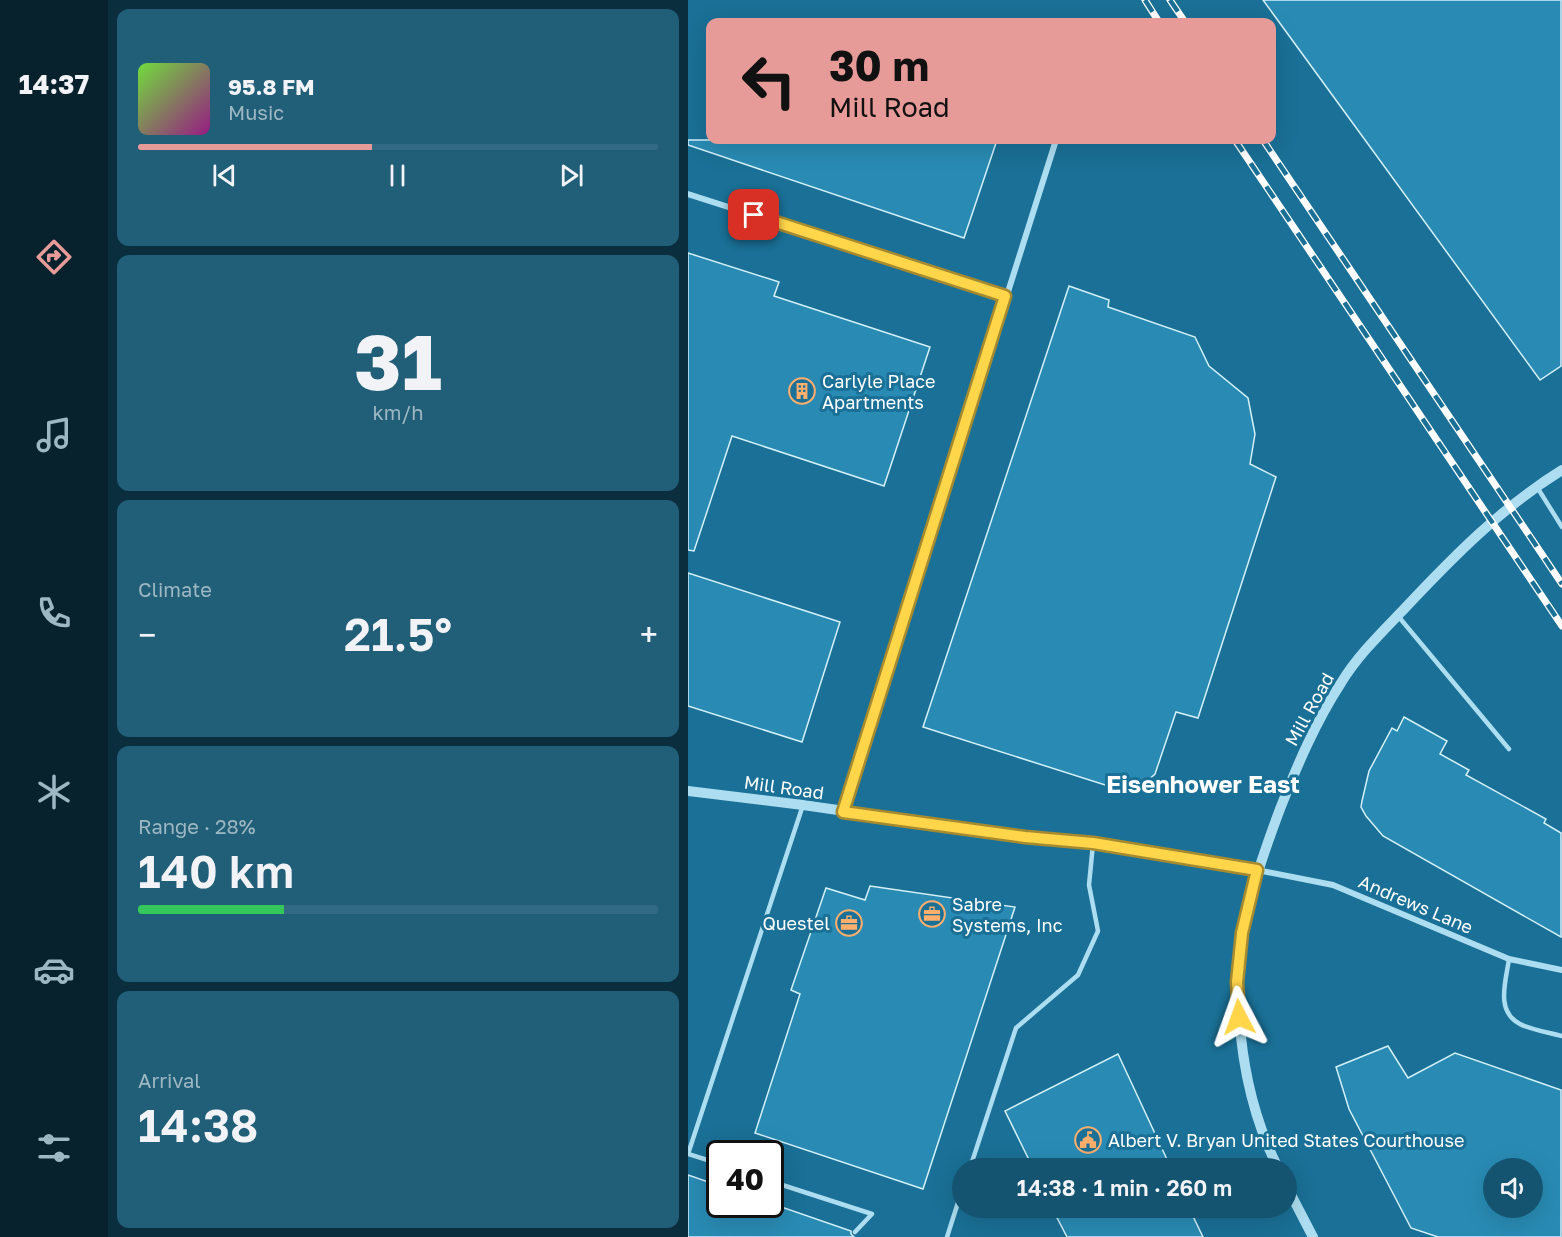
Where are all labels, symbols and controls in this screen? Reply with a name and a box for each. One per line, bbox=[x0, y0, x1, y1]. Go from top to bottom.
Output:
text: 30 m bbox=[829, 40, 929, 90]
icon: left bbox=[730, 42, 808, 120]
text: 14:37 bbox=[19, 68, 89, 100]
text: 95.8 FM bbox=[228, 73, 315, 100]
text: Mill Road bbox=[829, 91, 950, 123]
text: Music bbox=[228, 100, 284, 124]
icon: previous bbox=[208, 159, 241, 192]
icon: pause bbox=[381, 159, 414, 192]
icon: next bbox=[555, 159, 588, 192]
pin bbox=[728, 189, 779, 240]
icon: arrive bbox=[737, 198, 770, 231]
icon: directions bbox=[33, 236, 75, 278]
text: 31 bbox=[354, 314, 442, 407]
place label: Carlyle Place Apartments bbox=[822, 370, 935, 413]
building icon: Carlyle Place Apartments bbox=[787, 376, 817, 406]
text: km/h bbox=[373, 400, 423, 424]
icon: music bbox=[33, 414, 75, 456]
text: Climate bbox=[138, 577, 212, 601]
icon: phone bbox=[33, 592, 75, 634]
text: 21.5° bbox=[344, 607, 452, 661]
text: − bbox=[138, 615, 156, 654]
text: + bbox=[640, 615, 658, 654]
street label: Mill Road bbox=[1280, 668, 1338, 750]
district label: Eisenhower East bbox=[1106, 769, 1300, 798]
icon: climate bbox=[33, 771, 75, 813]
street label: Mill Road bbox=[743, 771, 825, 803]
text: Range · 28% bbox=[138, 814, 256, 838]
text: 140 km bbox=[138, 844, 294, 898]
street label: Andrews Lane bbox=[1356, 870, 1476, 938]
place label: Sabre Systems, Inc bbox=[952, 893, 1063, 936]
office icon: Sabre Systems, Inc bbox=[917, 899, 947, 929]
office icon: Questel bbox=[834, 908, 864, 938]
place label: Questel bbox=[762, 912, 830, 934]
icon: car bbox=[33, 949, 75, 991]
position arrow bbox=[1207, 985, 1271, 1049]
text: Arrival bbox=[138, 1068, 201, 1092]
text: 14:38 bbox=[138, 1098, 258, 1152]
public building icon: Albert V. Bryan United States Courthouse bbox=[1073, 1125, 1103, 1155]
icon: filters bbox=[33, 1127, 75, 1169]
place label: Albert V. Bryan United States Courthouse bbox=[1108, 1129, 1464, 1151]
speed limit sign: 40 bbox=[706, 1140, 784, 1218]
map controls bbox=[1483, 1158, 1543, 1218]
button: sound bbox=[1483, 1158, 1543, 1218]
text: 14:38 · 1 min · 260 m bbox=[1017, 1174, 1232, 1201]

